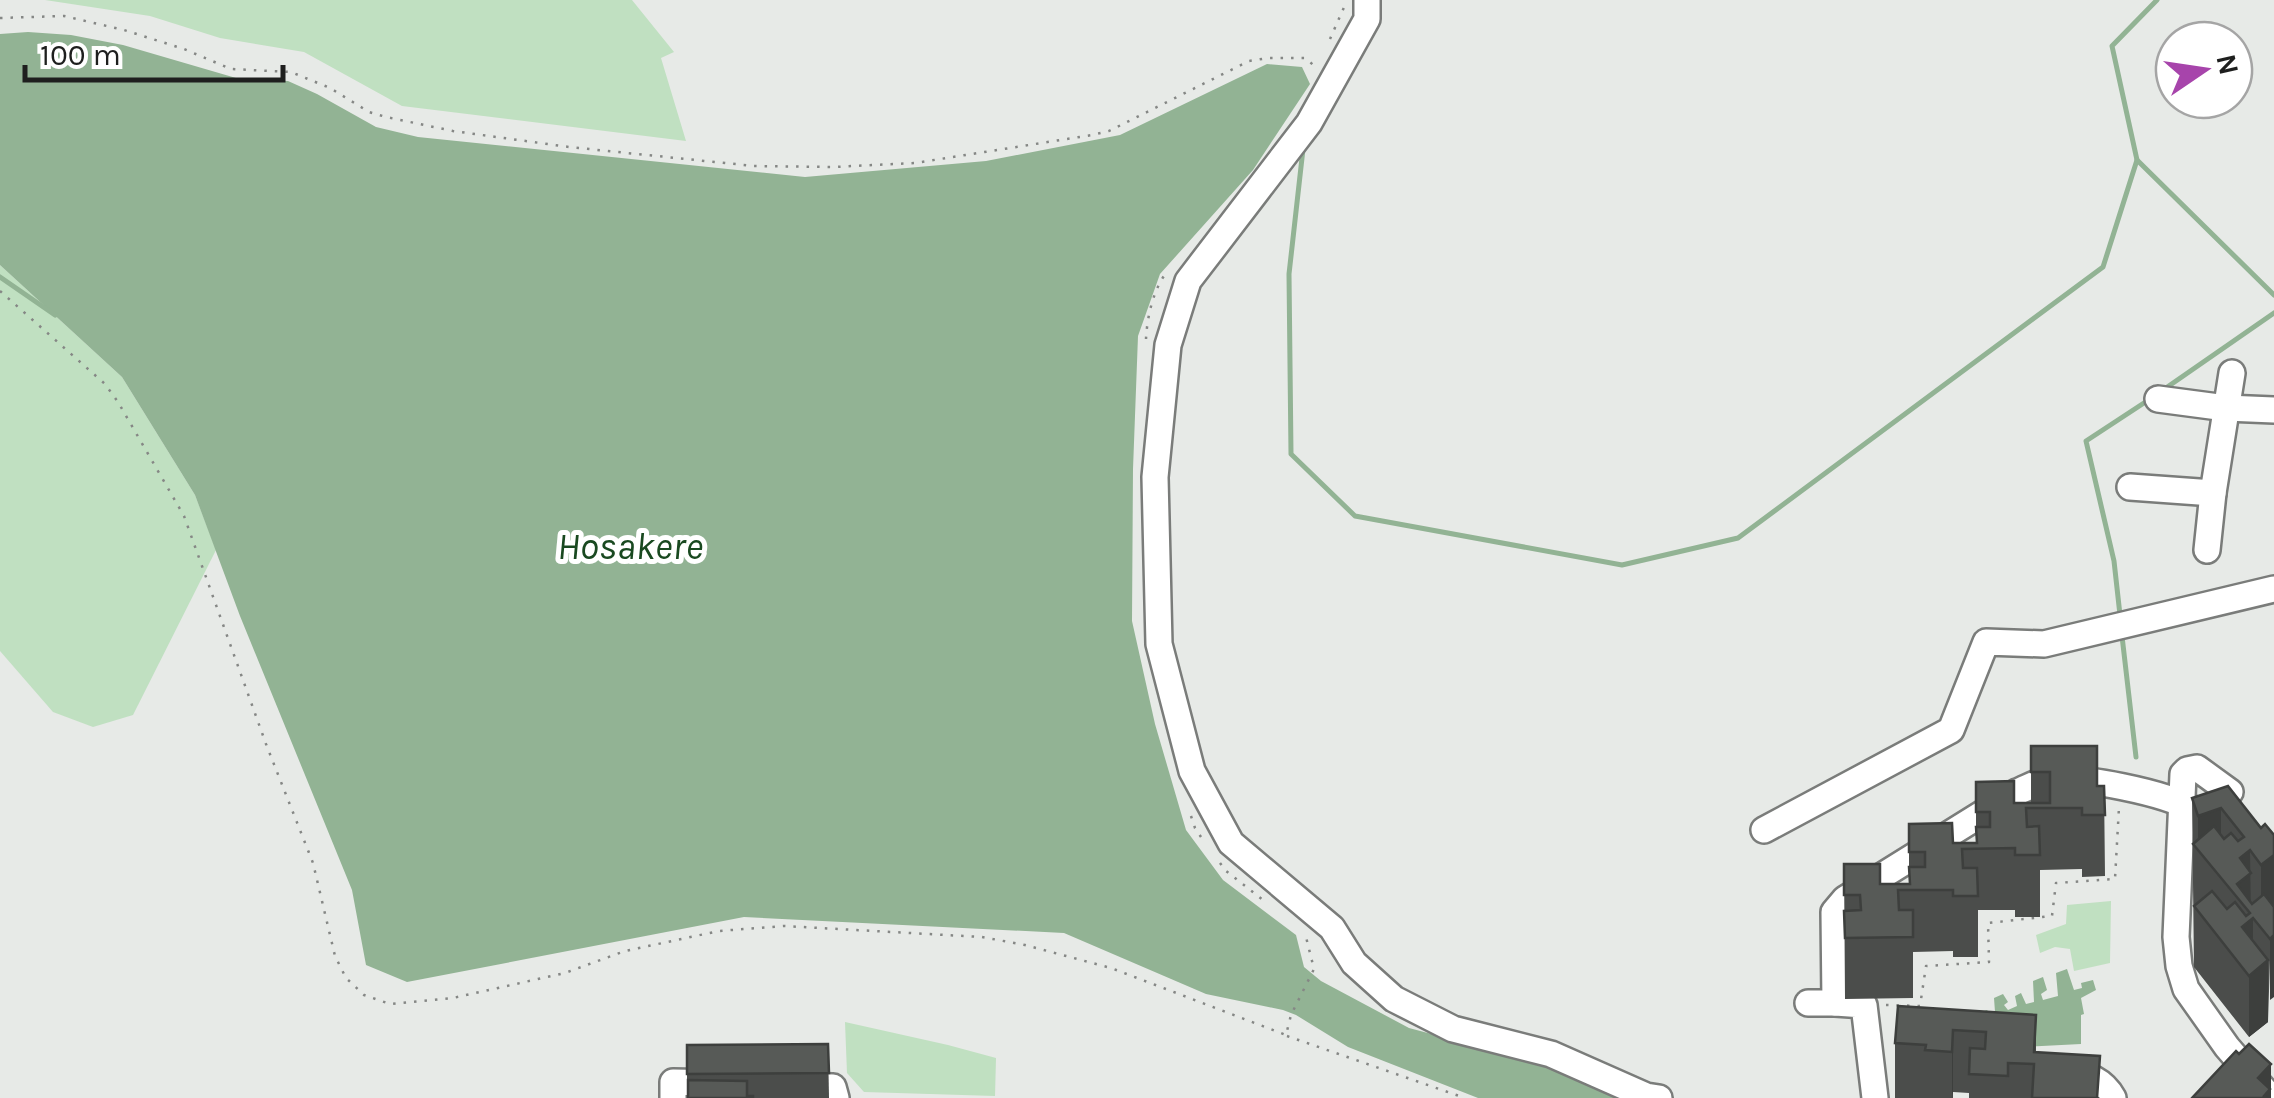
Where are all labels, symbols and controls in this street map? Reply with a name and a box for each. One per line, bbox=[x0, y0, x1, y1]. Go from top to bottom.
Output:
scale bar bbox=[25, 20, 282, 82]
north arrow bbox=[2154, 20, 2254, 120]
text: 100 m bbox=[40, 37, 121, 73]
text: N bbox=[2210, 51, 2246, 78]
water label: Hosakere bbox=[557, 524, 703, 569]

